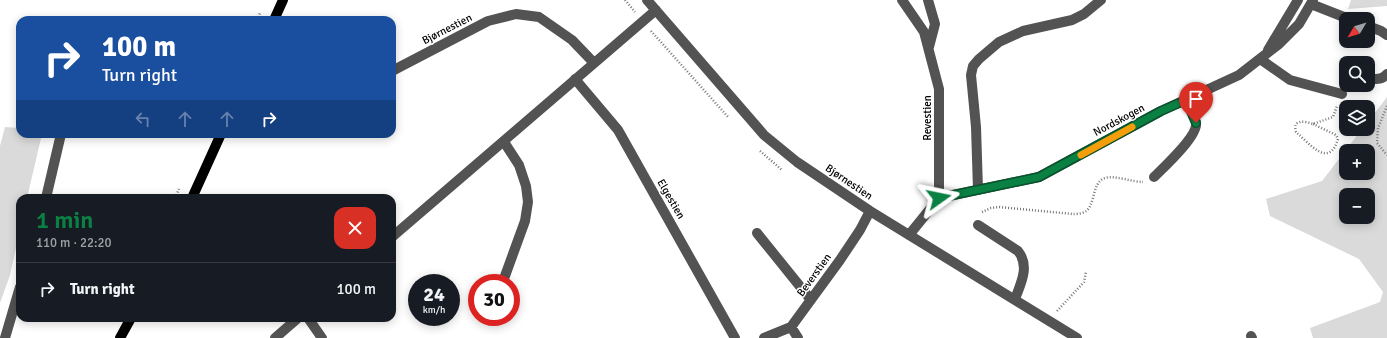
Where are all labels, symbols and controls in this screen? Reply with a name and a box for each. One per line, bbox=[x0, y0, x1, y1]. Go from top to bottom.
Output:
street label: Bjørnestien bbox=[420, 11, 474, 47]
north arrow bbox=[1339, 12, 1375, 48]
map controls bbox=[1339, 12, 1375, 224]
text: 100 m bbox=[102, 30, 176, 64]
icon: right bbox=[36, 32, 88, 84]
button: search bbox=[1339, 56, 1375, 92]
text: Turn right bbox=[102, 64, 177, 86]
pin bbox=[1179, 82, 1213, 123]
icon: arrive bbox=[1185, 88, 1207, 110]
street label: Revestien bbox=[921, 95, 934, 141]
button: layers bbox=[1339, 100, 1375, 136]
street label: Nordskogen bbox=[1091, 101, 1147, 139]
icon: left bbox=[132, 108, 154, 130]
icon: ahead bbox=[174, 108, 196, 130]
icon: ahead bbox=[216, 108, 238, 130]
icon: right bbox=[258, 108, 280, 130]
button: + bbox=[1339, 144, 1375, 180]
street label: Bjørnestien bbox=[823, 161, 875, 203]
street label: Elgestien bbox=[654, 177, 688, 221]
position arrow bbox=[918, 177, 960, 219]
button: − bbox=[1339, 188, 1375, 224]
text: 1 min bbox=[36, 205, 93, 235]
button: close bbox=[334, 207, 376, 249]
text: 110 m · 22:20 bbox=[36, 235, 112, 251]
street label: Beverstien bbox=[794, 251, 834, 299]
speed limit sign: 30 bbox=[468, 274, 520, 326]
icon: right bbox=[36, 278, 58, 300]
text: Turn right bbox=[70, 280, 135, 298]
text: 100 m bbox=[336, 280, 376, 298]
text: 24 bbox=[423, 282, 445, 307]
text: km/h bbox=[423, 304, 445, 316]

